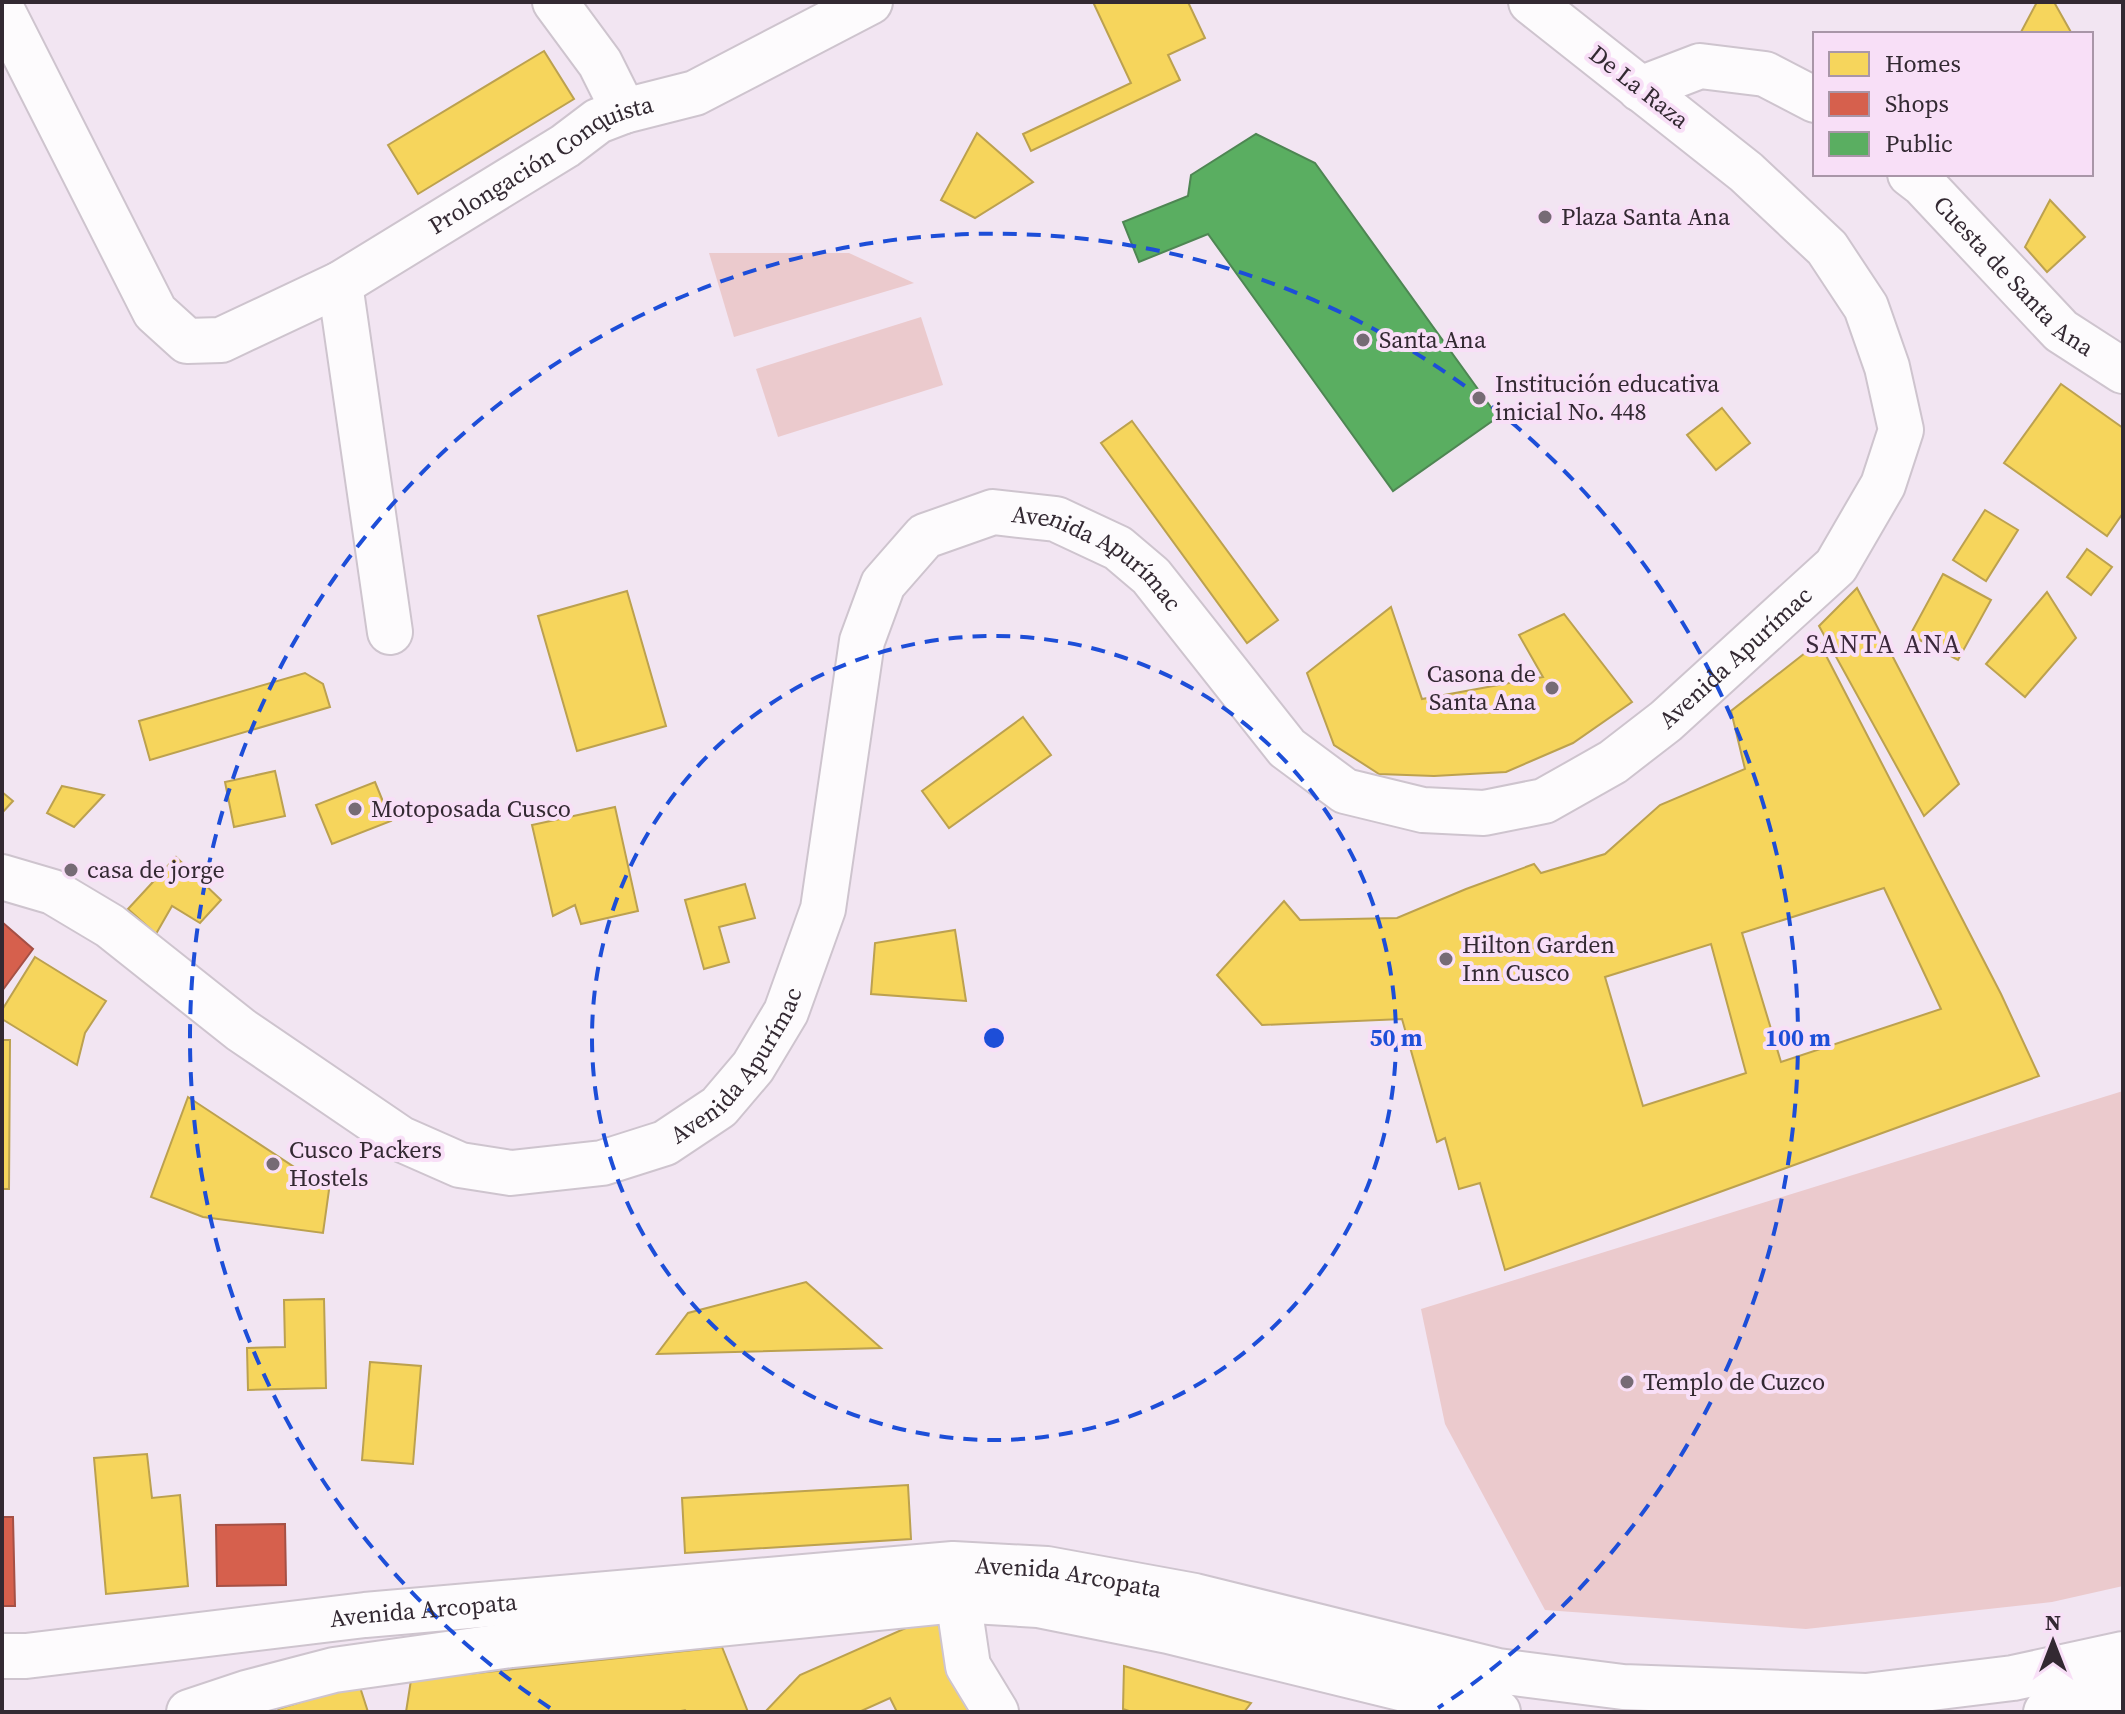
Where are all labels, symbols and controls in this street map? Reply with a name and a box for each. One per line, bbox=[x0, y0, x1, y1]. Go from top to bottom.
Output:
legend bbox=[1813, 32, 2093, 176]
street label: De La Raza bbox=[1583, 37, 1697, 136]
text: Homes bbox=[1885, 47, 1961, 80]
street label: Prolongación Conquista bbox=[422, 87, 657, 242]
text: Shops bbox=[1885, 87, 1949, 120]
text: Public bbox=[1885, 127, 1953, 160]
street label: Cuesta de Santa Ana bbox=[1926, 188, 2101, 364]
place label: Plaza Santa Ana bbox=[1561, 200, 1731, 233]
marker: Plaza Santa Ana bbox=[1536, 208, 1554, 226]
place label: Santa Ana bbox=[1379, 323, 1487, 356]
marker: Santa Ana bbox=[1354, 331, 1372, 349]
place label: Institución educativa inicial No. 448 bbox=[1495, 367, 1720, 428]
marker: Institución educativa inicial No. 448 bbox=[1470, 389, 1488, 407]
street label: Avenida Apurímac bbox=[1010, 497, 1190, 618]
street label: Avenida Apurímac bbox=[1651, 579, 1819, 736]
district label: SANTA ANA bbox=[1806, 626, 1962, 662]
place label: Casona de Santa Ana bbox=[1427, 657, 1537, 718]
marker: Casona de Santa Ana bbox=[1543, 679, 1561, 697]
place label: Motoposada Cusco bbox=[371, 792, 571, 825]
marker: Motoposada Cusco bbox=[346, 800, 364, 818]
place label: casa de jorge bbox=[87, 853, 225, 886]
marker: casa de jorge bbox=[62, 861, 80, 879]
place label: Hilton Garden Inn Cusco bbox=[1462, 928, 1615, 989]
marker: Hilton Garden Inn Cusco bbox=[1437, 950, 1455, 968]
street label: Avenida Apurímac bbox=[663, 983, 809, 1151]
text: 50 m bbox=[1370, 1021, 1423, 1054]
text: 100 m bbox=[1765, 1021, 1831, 1054]
centre of rings bbox=[980, 1024, 1008, 1052]
place label: Cusco Packers Hostels bbox=[289, 1133, 442, 1194]
marker: Cusco Packers Hostels bbox=[264, 1155, 282, 1173]
place label: Templo de Cuzco bbox=[1643, 1365, 1825, 1398]
marker: Templo de Cuzco bbox=[1618, 1373, 1636, 1391]
street label: Avenida Arcopata bbox=[974, 1548, 1165, 1606]
street label: Avenida Arcopata bbox=[328, 1585, 519, 1635]
north arrow bbox=[2013, 1602, 2093, 1682]
text: N bbox=[2045, 1607, 2061, 1637]

